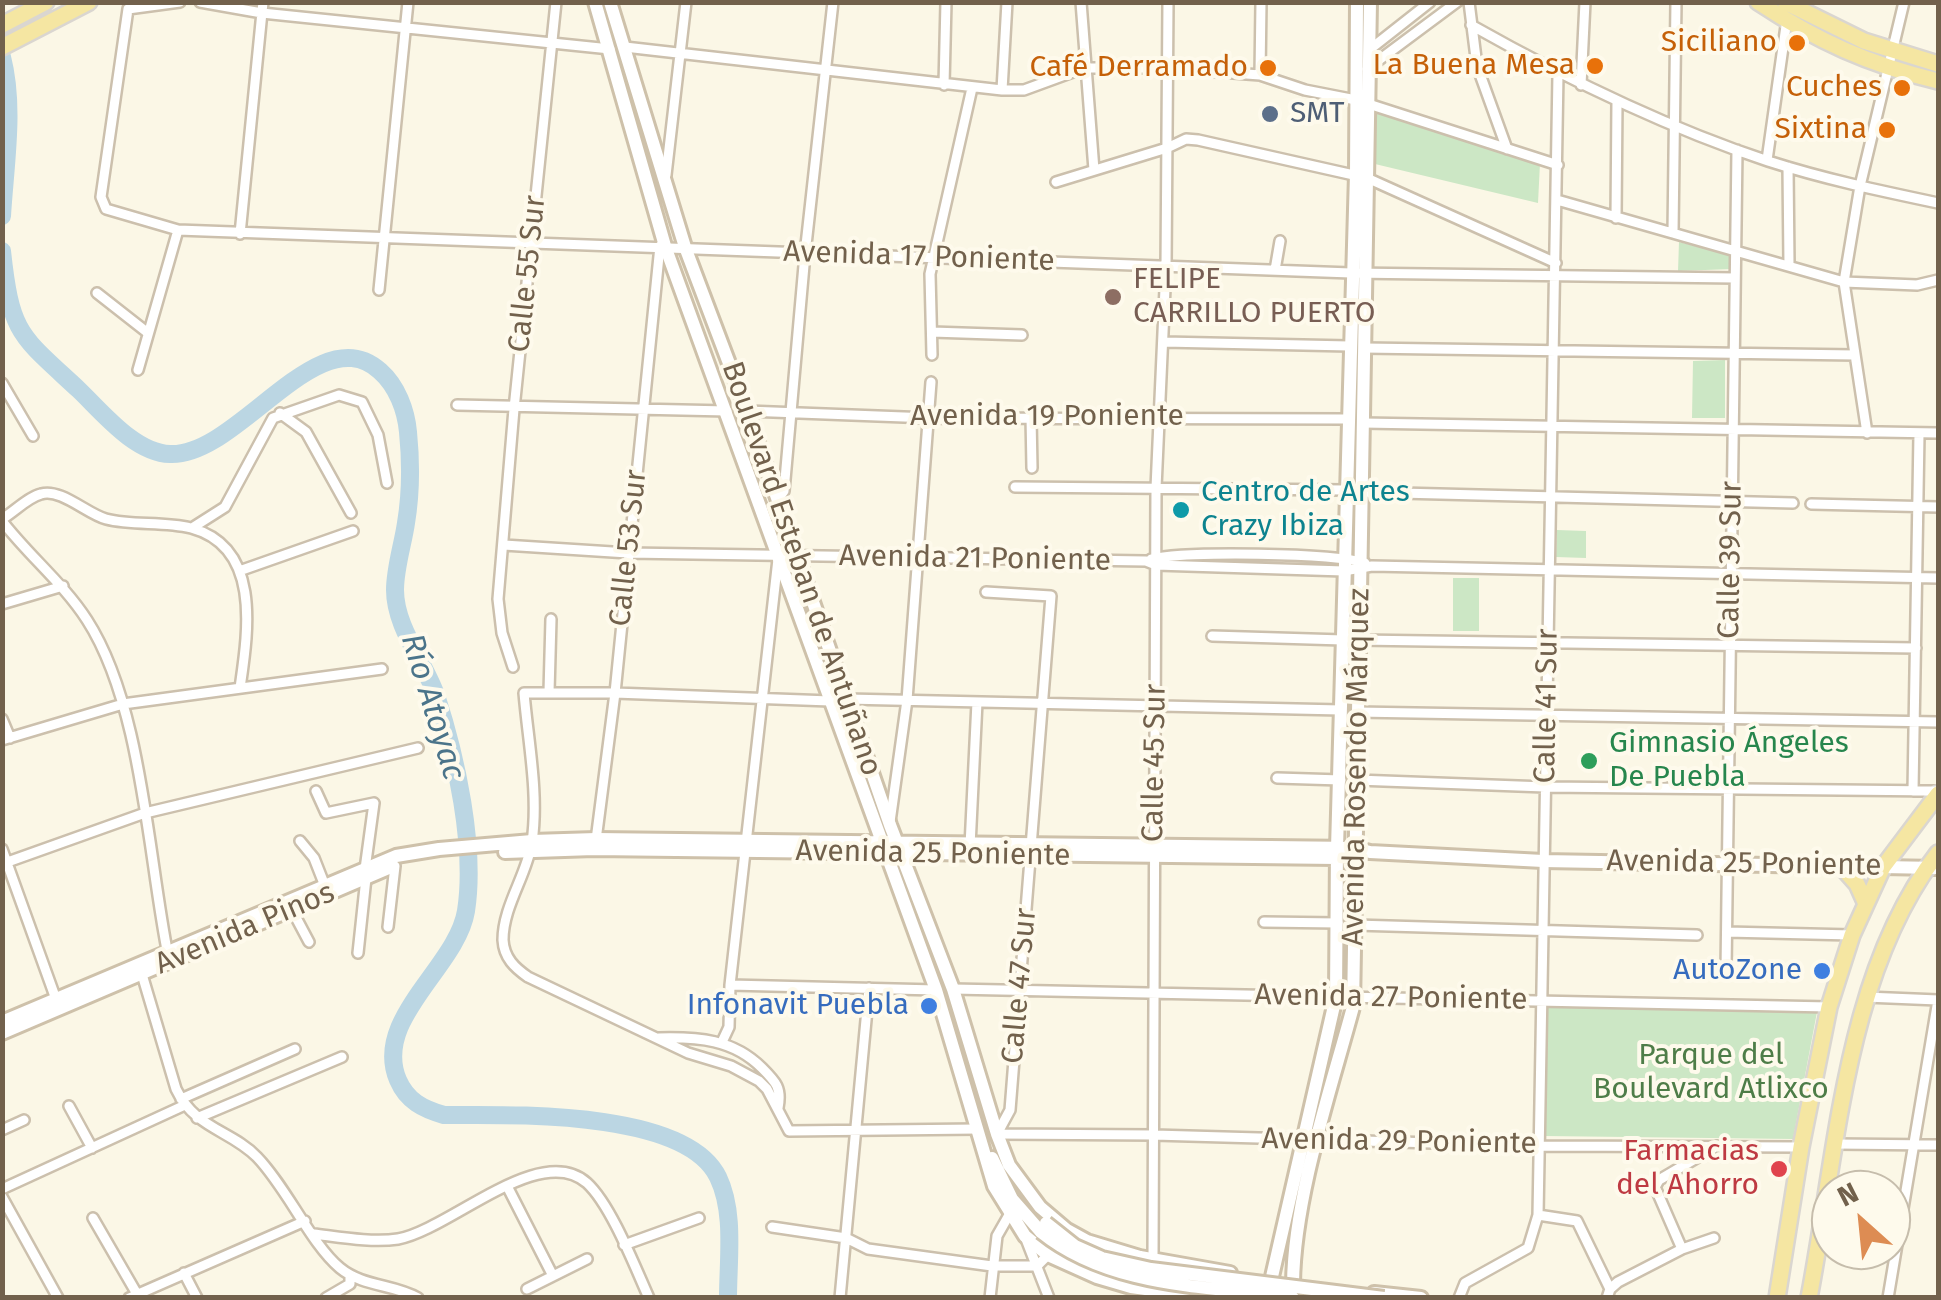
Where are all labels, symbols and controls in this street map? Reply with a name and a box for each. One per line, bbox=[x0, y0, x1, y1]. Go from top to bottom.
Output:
place label: Siciliano bbox=[1661, 25, 1777, 61]
marker: Siciliano bbox=[1786, 32, 1808, 54]
place label: La Buena Mesa bbox=[1372, 48, 1575, 84]
place label: Café Derramado bbox=[1030, 50, 1248, 86]
marker: La Buena Mesa bbox=[1584, 55, 1606, 77]
marker: Café Derramado bbox=[1257, 57, 1279, 79]
place label: Cuches bbox=[1786, 70, 1882, 106]
marker: Cuches bbox=[1891, 77, 1913, 99]
place label: SMT bbox=[1290, 96, 1344, 132]
marker: SMT bbox=[1259, 103, 1281, 125]
place label: Sixtina bbox=[1774, 112, 1867, 148]
marker: Sixtina bbox=[1876, 119, 1898, 141]
street label: Calle 55 Sur bbox=[502, 194, 554, 354]
street label: Avenida 17 Poniente bbox=[783, 234, 1055, 280]
place label: FELIPE CARRILLO PUERTO bbox=[1133, 262, 1375, 332]
marker: FELIPE CARRILLO PUERTO bbox=[1102, 286, 1124, 308]
street label: Boulevard Esteban de Antuñano bbox=[713, 357, 889, 781]
street label: Avenida 19 Poniente bbox=[910, 399, 1184, 435]
street label: Calle 53 Sur bbox=[603, 468, 655, 628]
place label: Centro de Artes Crazy Ibiza bbox=[1201, 475, 1410, 546]
street label: Calle 39 Sur bbox=[1712, 481, 1750, 639]
marker: Centro de Artes Crazy Ibiza bbox=[1170, 499, 1192, 521]
street label: Avenida 21 Poniente bbox=[839, 539, 1111, 579]
street label: Avenida Rosendo Márquez bbox=[1336, 588, 1378, 946]
street label: Calle 41 Sur bbox=[1528, 628, 1566, 784]
water label: Río Atoyac bbox=[392, 629, 472, 785]
street label: Calle 45 Sur bbox=[1136, 684, 1174, 842]
place label: Gimnasio Ángeles De Puebla bbox=[1609, 726, 1849, 796]
marker: Gimnasio Ángeles De Puebla bbox=[1578, 750, 1600, 772]
street label: Avenida 25 Poniente bbox=[795, 834, 1071, 874]
street label: Avenida 25 Poniente bbox=[1606, 844, 1882, 884]
street label: Avenida Pinos bbox=[150, 875, 340, 983]
street label: Calle 47 Sur bbox=[995, 907, 1045, 1065]
place label: AutoZone bbox=[1673, 953, 1802, 989]
marker: AutoZone bbox=[1811, 960, 1833, 982]
street label: Avenida 27 Poniente bbox=[1254, 978, 1528, 1018]
place label: Infonavit Puebla bbox=[687, 988, 909, 1024]
marker: Infonavit Puebla bbox=[918, 995, 940, 1017]
park label: Parque del Boulevard Atlixco bbox=[1593, 1038, 1829, 1108]
street label: Avenida 29 Poniente bbox=[1261, 1122, 1537, 1162]
place label: Farmacias del Ahorro bbox=[1616, 1134, 1759, 1204]
marker: Farmacias del Ahorro bbox=[1768, 1158, 1790, 1180]
north arrow bbox=[1811, 1170, 1911, 1270]
text: N bbox=[1832, 1176, 1864, 1214]

